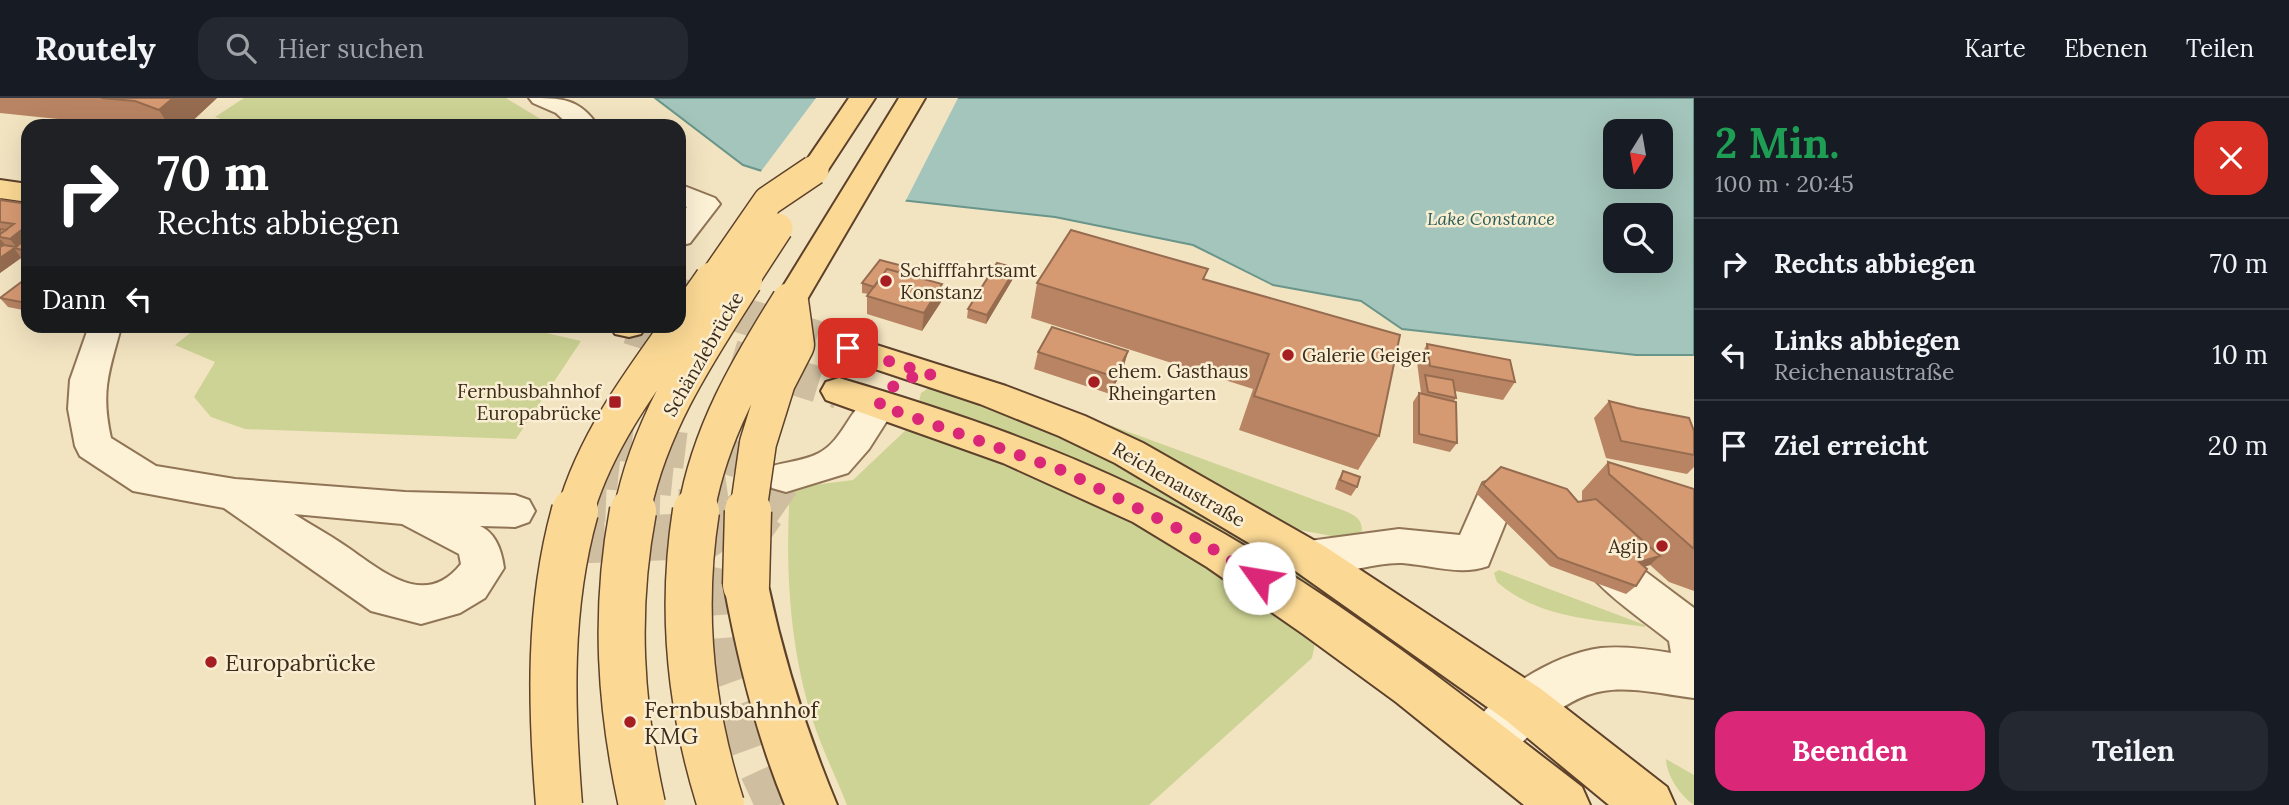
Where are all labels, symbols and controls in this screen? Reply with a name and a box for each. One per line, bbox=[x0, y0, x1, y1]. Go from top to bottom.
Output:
search box bbox=[198, 17, 688, 80]
text: Routely bbox=[35, 27, 156, 69]
icon: search bbox=[222, 29, 260, 67]
text: Hier suchen bbox=[278, 32, 424, 65]
text: Karte bbox=[1964, 33, 2026, 64]
text: Ebenen bbox=[2064, 33, 2148, 64]
text: Teilen bbox=[2186, 33, 2254, 64]
text: 2 Min. bbox=[1715, 116, 1839, 170]
north arrow bbox=[1603, 119, 1673, 189]
map controls bbox=[1603, 119, 1673, 273]
button: close bbox=[2194, 121, 2268, 195]
text: 70 m bbox=[157, 141, 269, 203]
icon: right bbox=[42, 147, 133, 238]
text: 100 m · 20:45 bbox=[1715, 169, 1854, 198]
text: Rechts abbiegen bbox=[157, 202, 400, 243]
button: search bbox=[1603, 203, 1673, 273]
water label: Lake Constance bbox=[1427, 207, 1555, 230]
icon: right bbox=[1715, 245, 1753, 283]
text: Rechts abbiegen bbox=[1774, 247, 1976, 280]
text: 70 m bbox=[2210, 247, 2268, 280]
place label: Schifffahrtsamt Konstanz bbox=[900, 258, 1038, 304]
marker: Schifffahrtsamt Konstanz bbox=[878, 273, 894, 289]
icon: left bbox=[120, 280, 158, 318]
text: Dann bbox=[42, 283, 106, 316]
street label: Schänzlebrücke bbox=[658, 287, 748, 421]
pin bbox=[818, 318, 878, 378]
text: Links abbiegen bbox=[1774, 324, 1960, 357]
icon: arrive bbox=[829, 329, 867, 367]
icon: left bbox=[1715, 336, 1753, 374]
text: 10 m bbox=[2212, 338, 2268, 371]
place label: Galerie Geiger bbox=[1302, 343, 1430, 367]
marker: Galerie Geiger bbox=[1280, 347, 1296, 363]
text: Reichenaustraße bbox=[1774, 357, 1954, 386]
place label: ehem. Gasthaus Rheingarten bbox=[1108, 359, 1248, 405]
marker: ehem. Gasthaus Rheingarten bbox=[1086, 374, 1102, 390]
place label: Fernbusbahnhof Europabrücke bbox=[457, 379, 603, 425]
marker: Fernbusbahnhof Europabrücke bbox=[607, 394, 623, 410]
icon: arrive bbox=[1715, 427, 1753, 465]
text: Ziel erreicht bbox=[1774, 429, 1928, 462]
text: 20 m bbox=[2208, 429, 2268, 462]
street label: Reichenaustraße bbox=[1108, 436, 1250, 532]
place label: Agip bbox=[1607, 534, 1648, 558]
marker: Agip bbox=[1654, 538, 1670, 554]
position arrow bbox=[1222, 541, 1296, 615]
place label: Europabrücke bbox=[225, 648, 376, 677]
marker: Europabrücke bbox=[203, 654, 219, 670]
place label: Fernbusbahnhof KMG bbox=[644, 695, 821, 750]
button: Beenden bbox=[1715, 711, 1985, 791]
button: Teilen bbox=[1999, 711, 2268, 791]
marker: Fernbusbahnhof KMG bbox=[622, 714, 638, 730]

